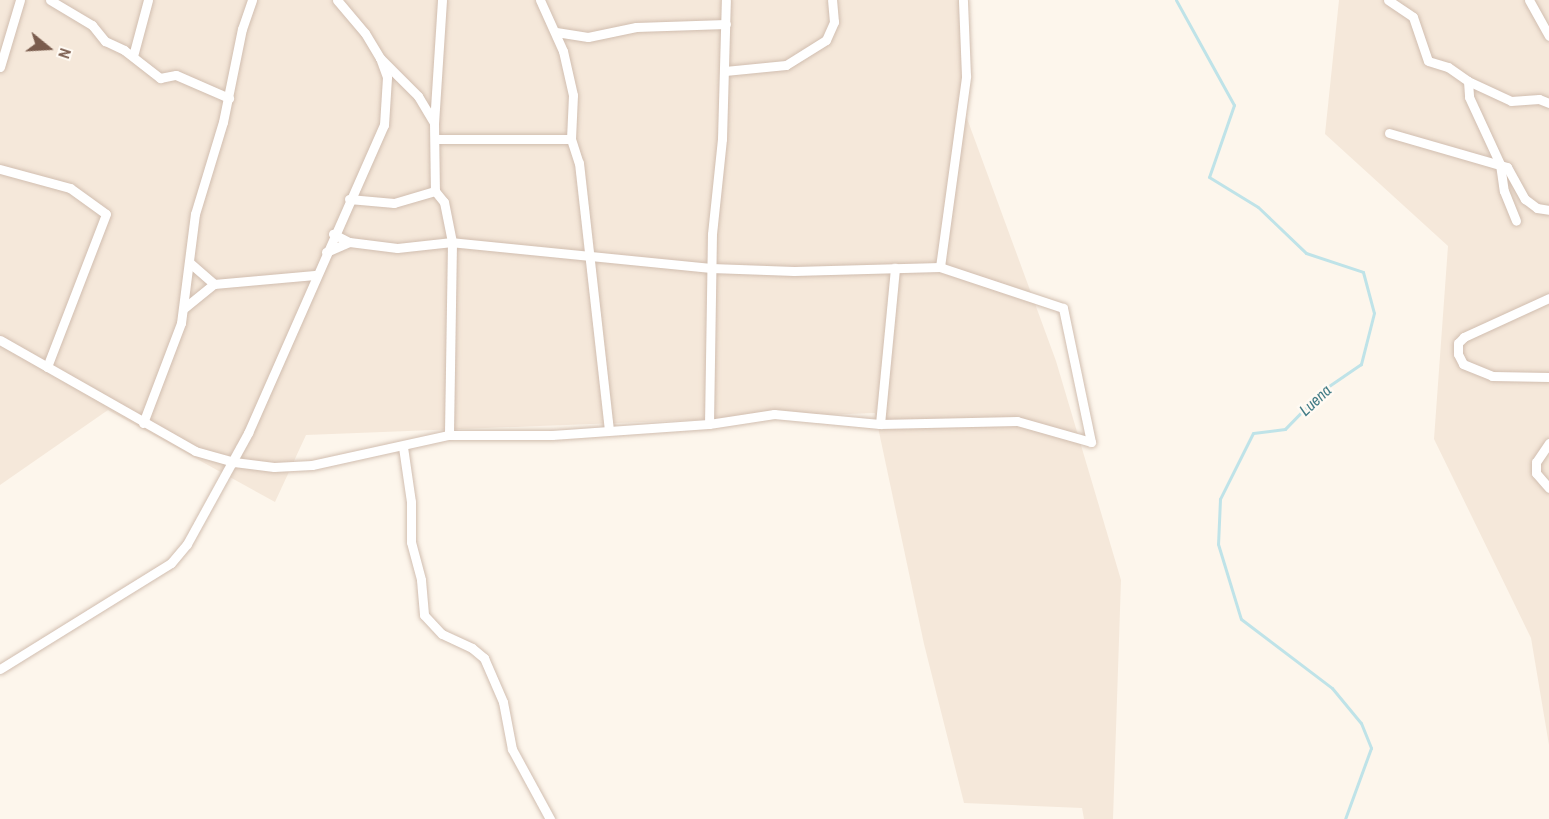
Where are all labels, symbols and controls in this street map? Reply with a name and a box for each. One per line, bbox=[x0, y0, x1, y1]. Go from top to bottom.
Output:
north arrow bbox=[18, 18, 78, 78]
text: N bbox=[53, 46, 77, 61]
water label: Luena bbox=[1295, 381, 1335, 419]

